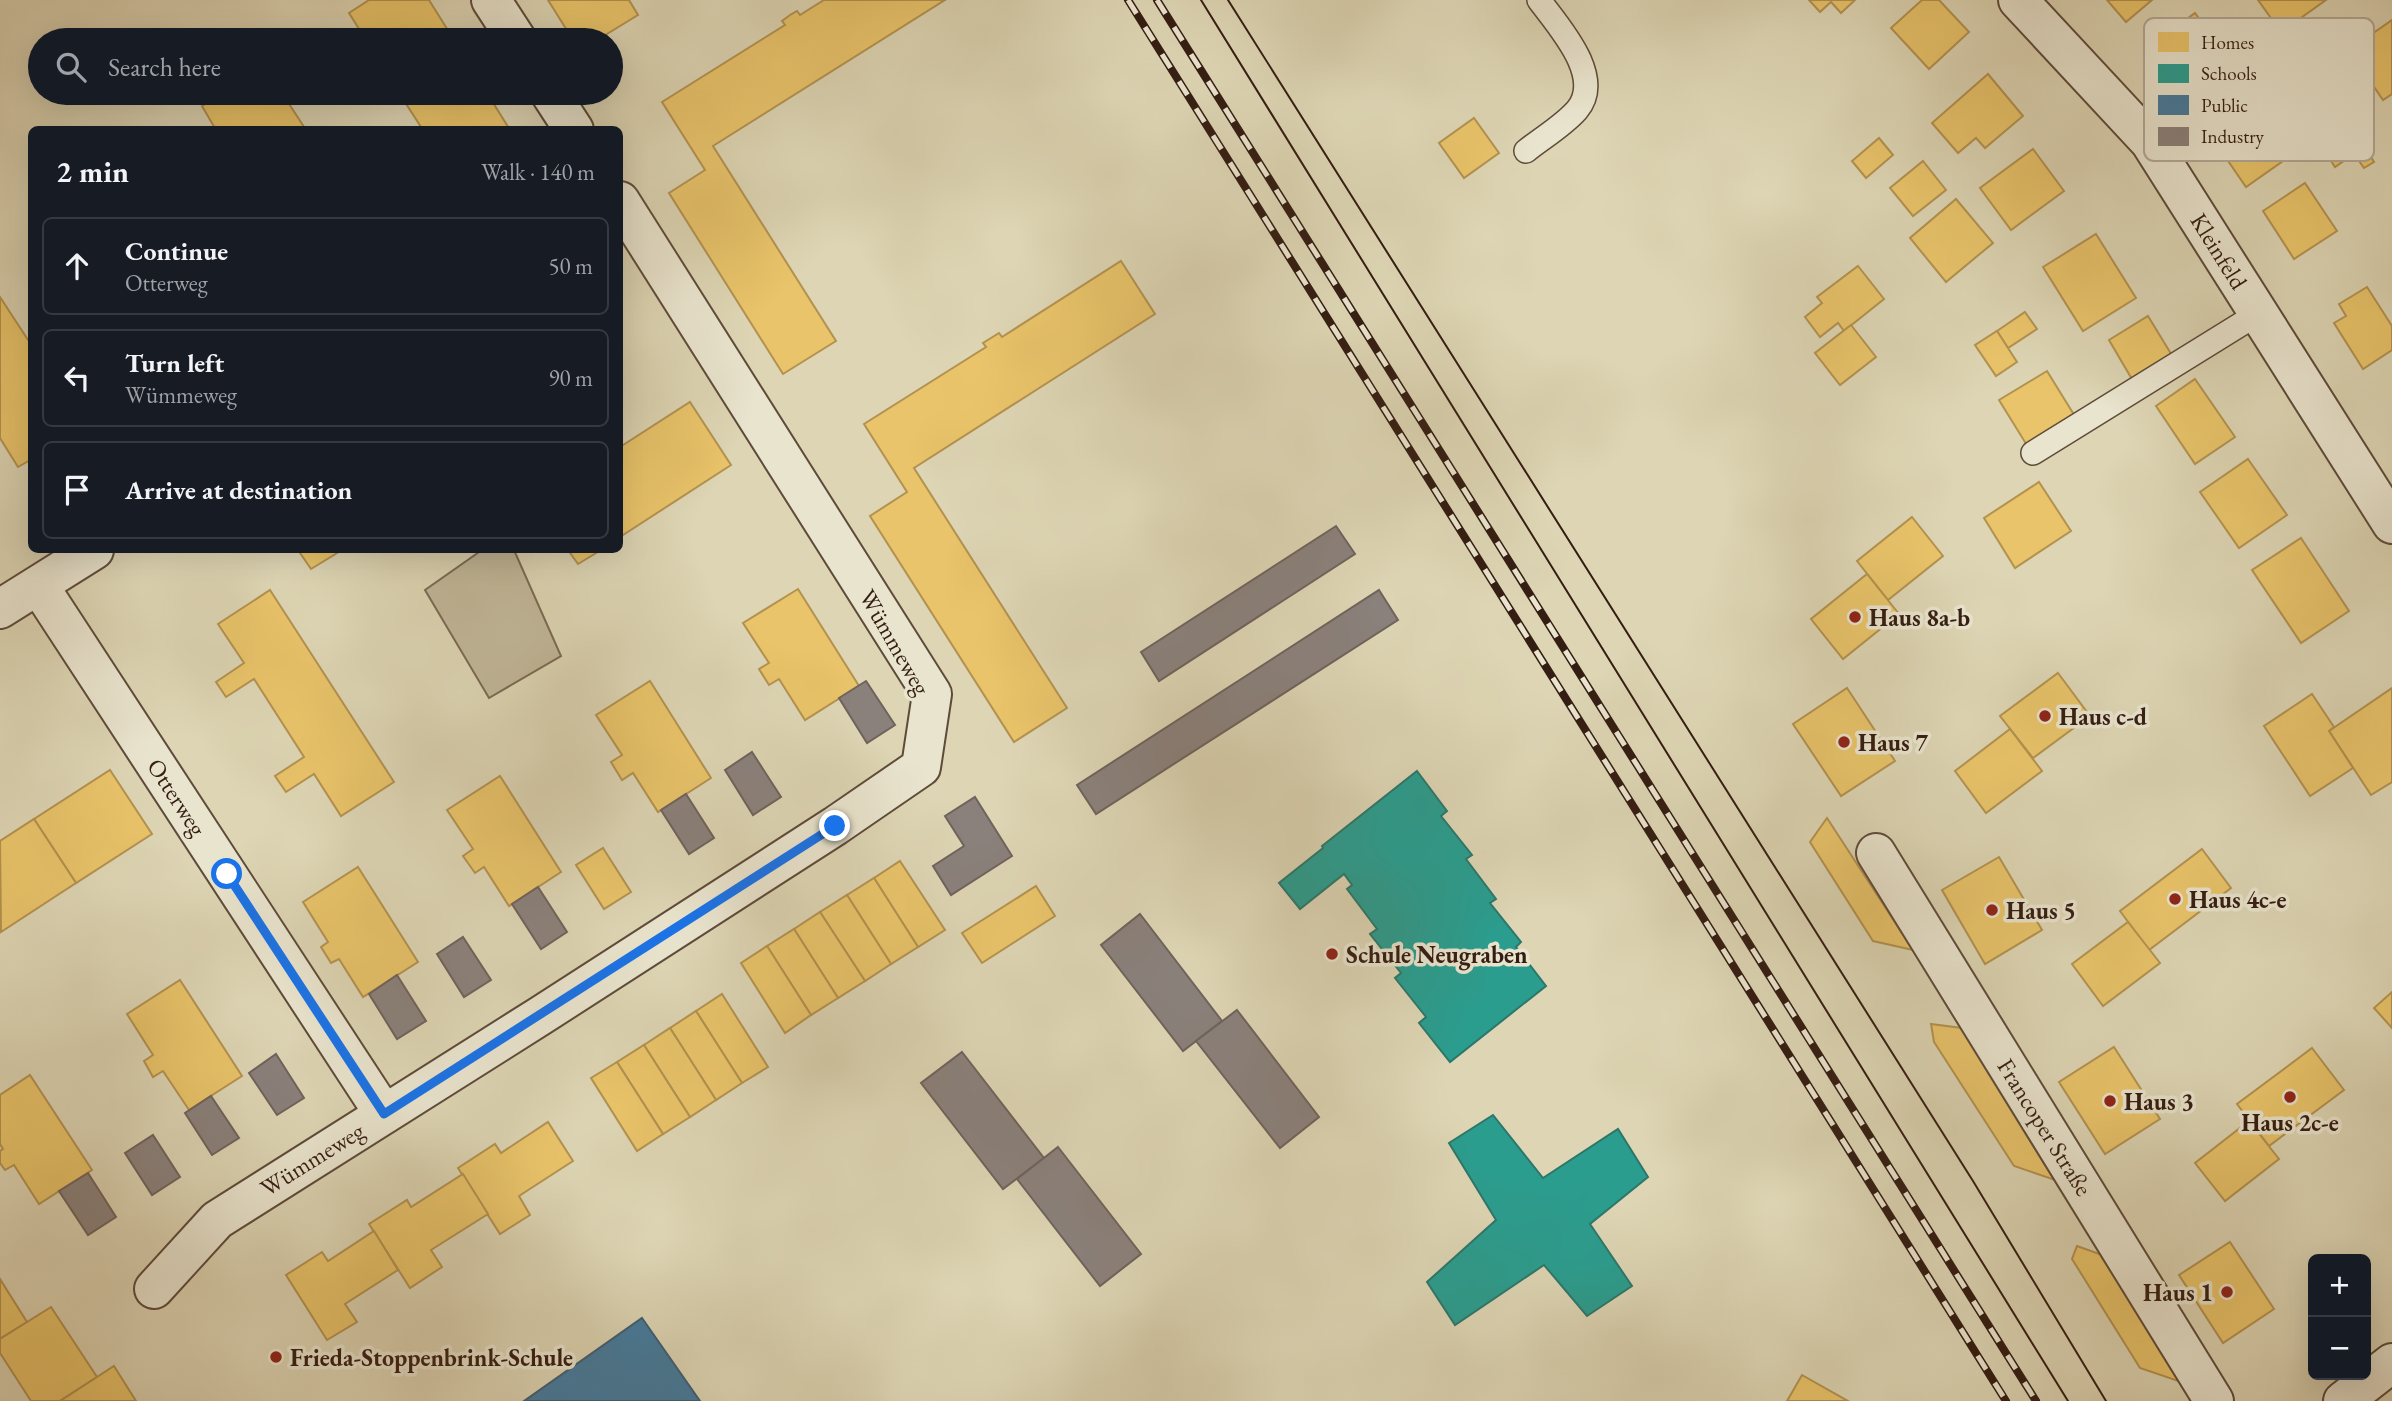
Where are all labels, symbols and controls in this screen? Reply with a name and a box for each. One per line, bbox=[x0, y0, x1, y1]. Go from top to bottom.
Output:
legend bbox=[2144, 18, 2374, 161]
search box bbox=[28, 28, 623, 105]
text: Homes bbox=[2201, 30, 2254, 55]
icon: search bbox=[52, 48, 90, 86]
text: Search here bbox=[108, 50, 221, 84]
text: Schools bbox=[2201, 61, 2257, 86]
text: Public bbox=[2201, 93, 2248, 118]
text: Industry bbox=[2201, 124, 2265, 149]
text: 2 min bbox=[56, 152, 129, 191]
text: Walk · 140 m bbox=[481, 157, 595, 187]
street label: Kleinfeld bbox=[2184, 207, 2255, 296]
text: Continue bbox=[125, 234, 228, 268]
icon: ahead bbox=[58, 247, 96, 285]
text: 50 m bbox=[548, 251, 593, 281]
text: Otterweg bbox=[125, 268, 208, 298]
text: Turn left bbox=[125, 346, 224, 380]
icon: left bbox=[58, 359, 96, 397]
text: 90 m bbox=[548, 363, 593, 393]
text: Wümmeweg bbox=[125, 380, 237, 410]
icon: arrive bbox=[58, 471, 96, 509]
text: Arrive at destination bbox=[125, 473, 352, 507]
street label: Wümmeweg bbox=[852, 584, 938, 701]
place label: Haus 8a-b bbox=[1869, 602, 1970, 633]
marker: Haus 8a-b bbox=[1847, 609, 1863, 625]
place label: Haus c-d bbox=[2059, 701, 2148, 732]
marker: Haus c-d bbox=[2037, 708, 2053, 724]
place label: Haus 7 bbox=[1858, 727, 1928, 758]
marker: Haus 7 bbox=[1836, 734, 1852, 750]
street label: Otterweg bbox=[140, 752, 214, 842]
route end bbox=[819, 810, 850, 841]
route start bbox=[211, 858, 242, 889]
place label: Haus 4c-e bbox=[2189, 884, 2286, 915]
marker: Haus 4c-e bbox=[2167, 891, 2183, 907]
place label: Haus 5 bbox=[2006, 895, 2076, 926]
marker: Haus 5 bbox=[1984, 902, 2000, 918]
place label: Schule Neugraben bbox=[1346, 939, 1528, 971]
marker: Schule Neugraben bbox=[1324, 946, 1340, 962]
street label: Francoper Straße bbox=[1990, 1053, 2100, 1201]
place label: Haus 3 bbox=[2124, 1086, 2194, 1117]
marker: Haus 2c-e bbox=[2282, 1089, 2298, 1105]
marker: Haus 3 bbox=[2102, 1093, 2118, 1109]
place label: Haus 2c-e bbox=[2241, 1107, 2339, 1138]
street label: Wümmeweg bbox=[254, 1115, 370, 1203]
map controls bbox=[2308, 1254, 2371, 1380]
button: + bbox=[2308, 1254, 2371, 1317]
place label: Haus 1 bbox=[2143, 1277, 2213, 1308]
marker: Haus 1 bbox=[2219, 1284, 2235, 1300]
button: − bbox=[2308, 1317, 2371, 1380]
place label: Frieda-Stoppenbrink-Schule bbox=[290, 1342, 573, 1373]
marker: Frieda-Stoppenbrink-Schule bbox=[268, 1349, 284, 1365]

